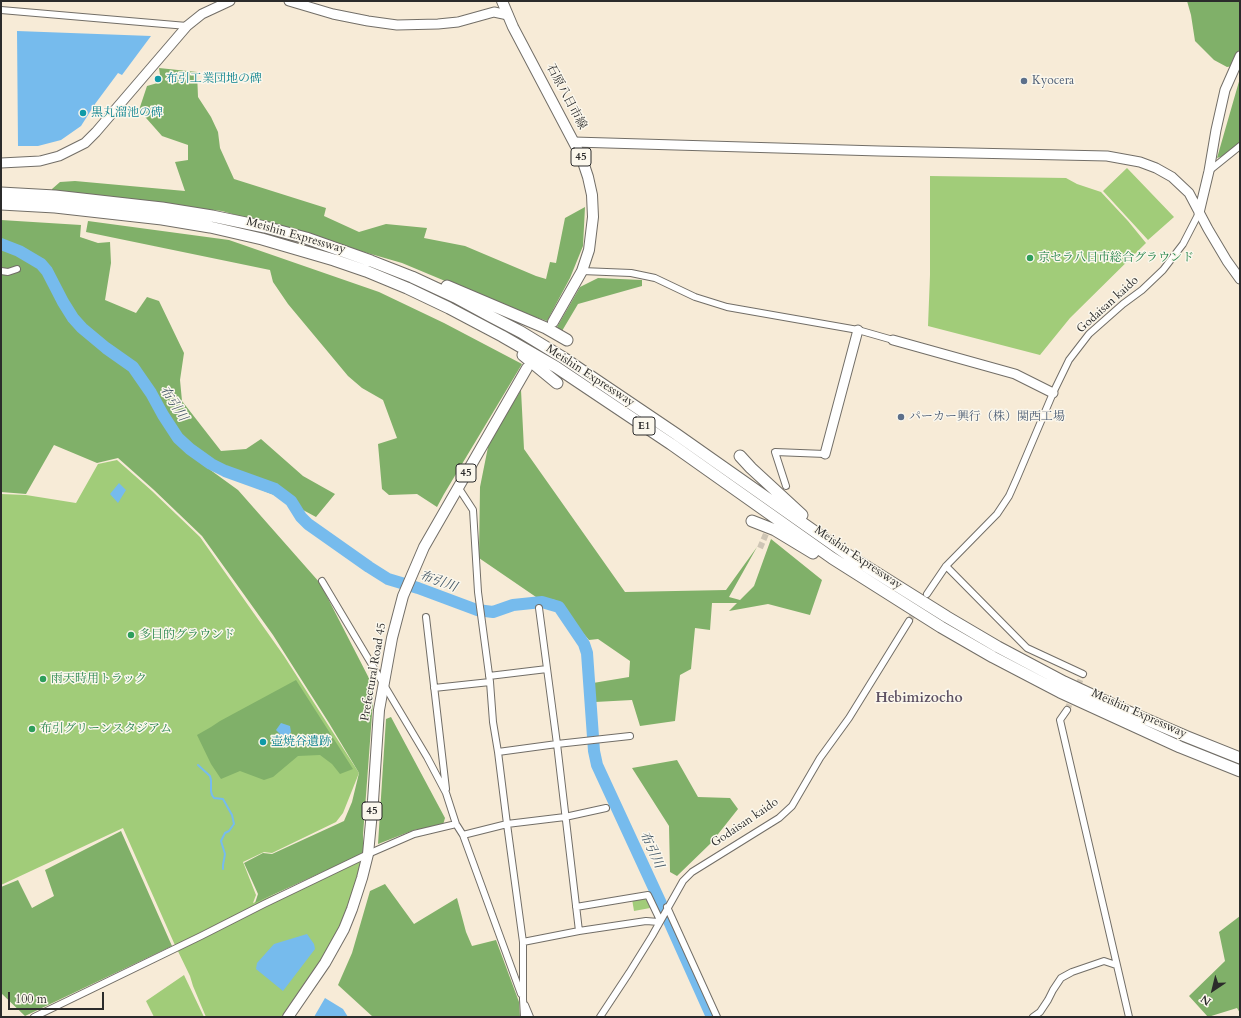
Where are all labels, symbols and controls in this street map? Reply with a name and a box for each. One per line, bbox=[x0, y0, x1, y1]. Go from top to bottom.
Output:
street label: 石原八日市線 bbox=[543, 62, 589, 132]
place label: 布引工業団地の碑 bbox=[166, 72, 262, 86]
marker: 布引工業団地の碑 bbox=[153, 74, 163, 84]
place label: Kyocera bbox=[1032, 74, 1074, 88]
marker: Kyocera bbox=[1019, 76, 1029, 86]
place label: 黒丸溜池の碑 bbox=[91, 106, 163, 120]
marker: 黒丸溜池の碑 bbox=[78, 108, 88, 118]
road number: 45 bbox=[571, 148, 591, 166]
street label: Meishin Expressway bbox=[245, 215, 347, 257]
place label: 京セラ八日市総合グラウンド bbox=[1038, 251, 1194, 265]
marker: 京セラ八日市総合グラウンド bbox=[1025, 253, 1035, 263]
street label: Godaisan kaido bbox=[1074, 274, 1142, 336]
street label: Meishin Expressway bbox=[543, 342, 637, 410]
water label: 布引川 bbox=[156, 383, 190, 425]
place label: パーカー興行（株）関西工場 bbox=[909, 410, 1065, 424]
marker: パーカー興行（株）関西工場 bbox=[896, 412, 906, 422]
road number: E1 bbox=[633, 417, 655, 435]
road number: 45 bbox=[456, 464, 476, 482]
street label: Meishin Expressway bbox=[811, 523, 905, 593]
water label: 布引川 bbox=[417, 568, 459, 596]
street label: Prefectural Road 45 bbox=[358, 622, 390, 722]
place label: 多目的グラウンド bbox=[139, 628, 235, 642]
marker: 多目的グラウンド bbox=[126, 630, 136, 640]
place label: 雨天時用トラック bbox=[51, 672, 147, 686]
marker: 雨天時用トラック bbox=[38, 674, 48, 684]
street label: Meishin Expressway bbox=[1089, 686, 1189, 742]
district label: Hebimizocho bbox=[875, 691, 963, 707]
place label: 布引グリーンスタジアム bbox=[40, 722, 172, 736]
marker: 布引グリーンスタジアム bbox=[27, 724, 37, 734]
place label: 壺焼谷遺跡 bbox=[271, 735, 331, 749]
marker: 壺焼谷遺跡 bbox=[258, 737, 268, 747]
street label: Godaisan kaido bbox=[709, 795, 781, 851]
road number: 45 bbox=[362, 802, 382, 820]
water label: 布引川 bbox=[636, 829, 666, 871]
north arrow bbox=[1193, 970, 1233, 1010]
scale bar bbox=[10, 984, 106, 1010]
text: 100 m bbox=[15, 991, 47, 1007]
text: N bbox=[1198, 991, 1214, 1009]

